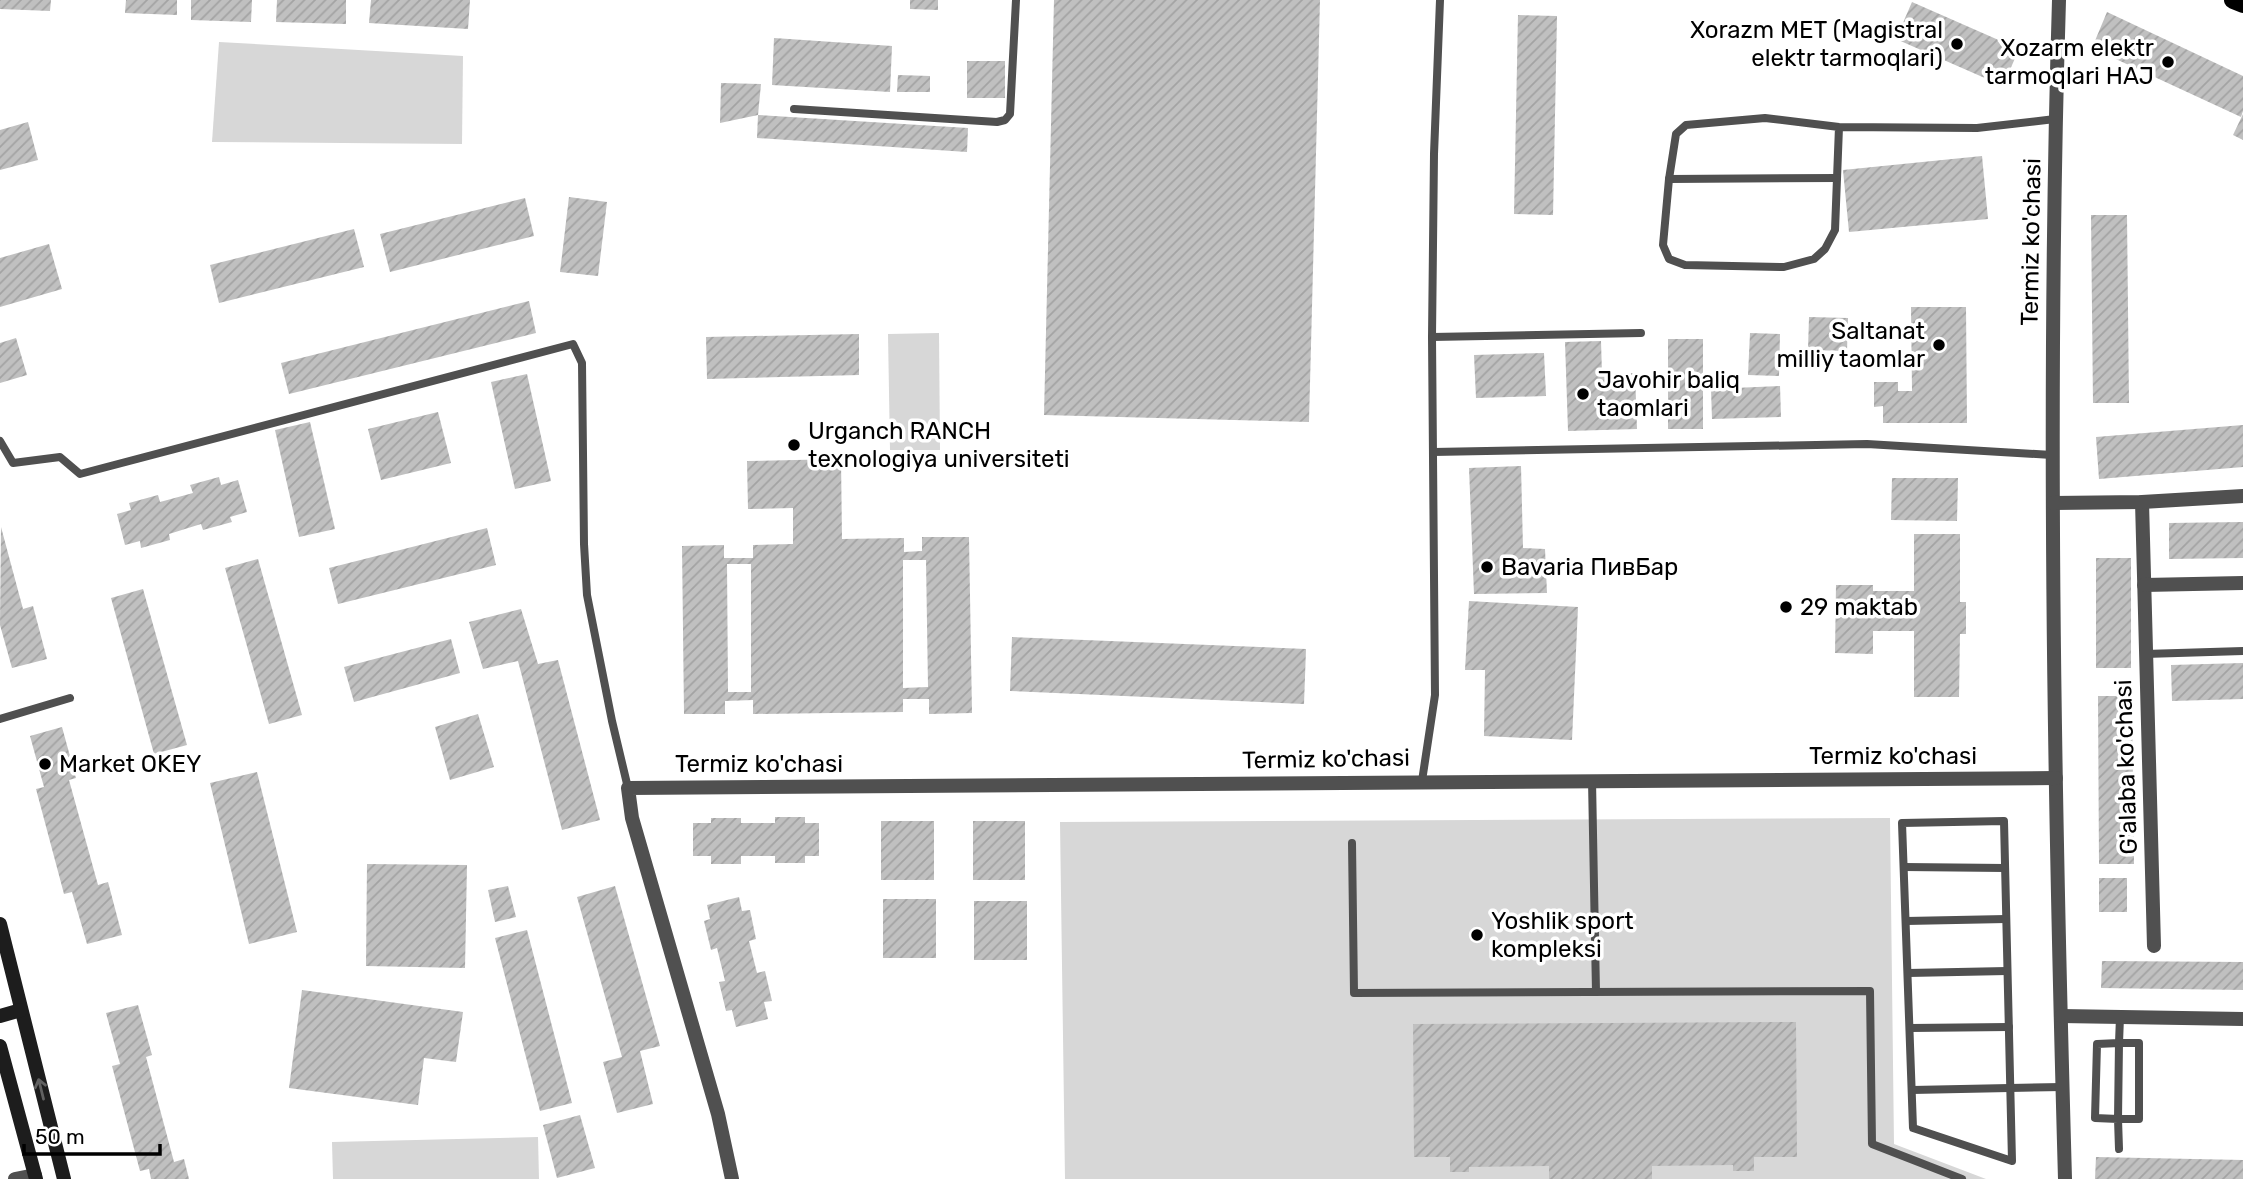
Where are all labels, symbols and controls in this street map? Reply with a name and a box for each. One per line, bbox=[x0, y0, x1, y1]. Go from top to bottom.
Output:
place label: Xorazm MET (Magistral elektr tarmoqlari) bbox=[1690, 16, 1943, 72]
place label: Xozarm elektr tarmoqlari HAJ bbox=[1985, 34, 2154, 90]
marker: Xorazm MET (Magistral elektr tarmoqlari) bbox=[1949, 36, 1965, 52]
marker: Xozarm elektr tarmoqlari HAJ bbox=[2160, 54, 2176, 70]
street label: Termiz ko'chasi bbox=[2016, 158, 2046, 326]
place label: Saltanat milliy taomlar bbox=[1776, 317, 1925, 373]
marker: Saltanat milliy taomlar bbox=[1931, 337, 1947, 353]
place label: Javohir baliq taomlari bbox=[1597, 366, 1740, 422]
marker: Javohir baliq taomlari bbox=[1575, 386, 1591, 402]
place label: Urganch RANCH texnologiya universiteti bbox=[808, 417, 1070, 473]
marker: Urganch RANCH texnologiya universiteti bbox=[786, 437, 802, 453]
place label: Bavaria ПивБар bbox=[1501, 553, 1678, 581]
marker: Bavaria ПивБар bbox=[1479, 559, 1495, 575]
place label: 29 maktab bbox=[1800, 593, 1918, 621]
marker: 29 maktab bbox=[1778, 599, 1794, 615]
street label: G'alaba ko'chasi bbox=[2109, 679, 2143, 855]
street label: Termiz ko'chasi bbox=[1809, 742, 1977, 770]
street label: Termiz ko'chasi bbox=[1242, 744, 1410, 774]
place label: Market OKEY bbox=[59, 750, 202, 778]
street label: Termiz ko'chasi bbox=[675, 750, 843, 778]
marker: Market OKEY bbox=[37, 756, 53, 772]
place label: Yoshlik sport kompleksi bbox=[1491, 907, 1634, 963]
marker: Yoshlik sport kompleksi bbox=[1469, 927, 1485, 943]
one-way arrow bbox=[34, 1078, 47, 1101]
scale bar bbox=[24, 1112, 161, 1156]
text: 50 m bbox=[35, 1124, 85, 1149]

